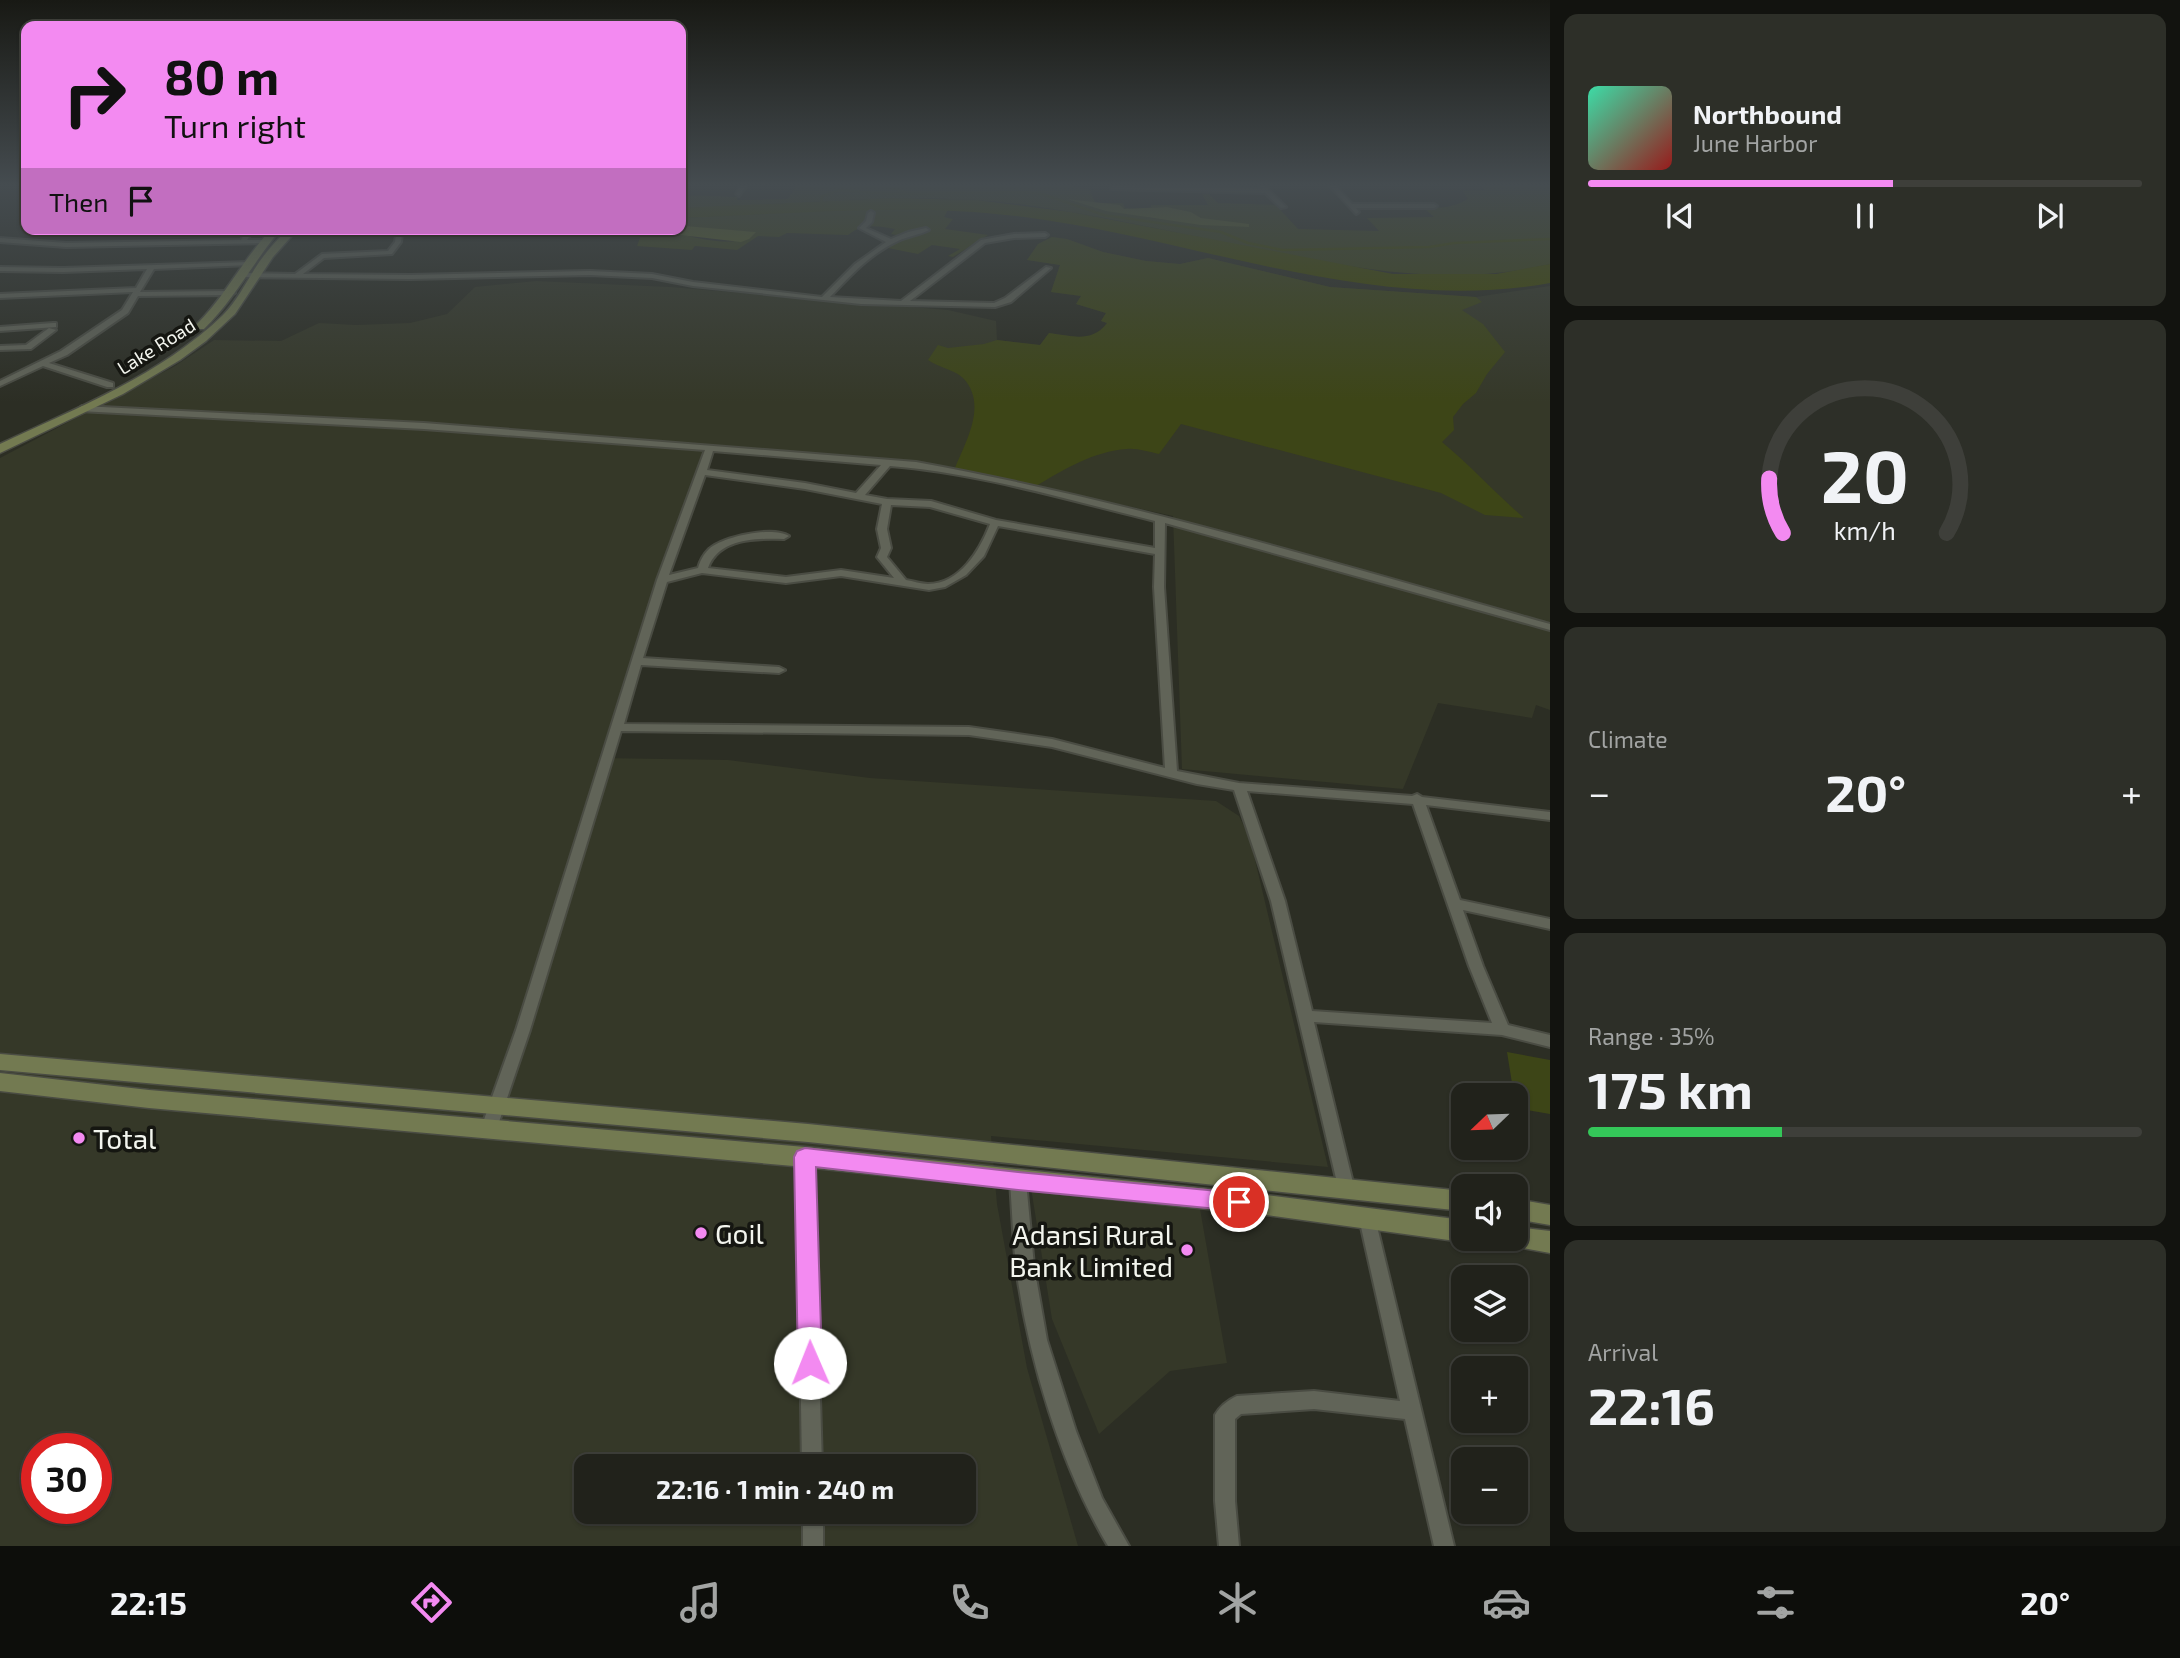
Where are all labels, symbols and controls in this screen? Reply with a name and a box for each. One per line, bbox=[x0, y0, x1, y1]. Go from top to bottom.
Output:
text: 80 m bbox=[164, 46, 279, 105]
icon: right bbox=[49, 49, 140, 140]
text: Northbound bbox=[1693, 98, 1842, 129]
text: Turn right bbox=[164, 106, 306, 144]
text: June Harbor bbox=[1693, 129, 1817, 157]
icon: arrive bbox=[122, 182, 160, 220]
text: Then bbox=[49, 186, 108, 217]
icon: previous bbox=[1661, 197, 1699, 235]
icon: pause bbox=[1846, 197, 1884, 235]
icon: next bbox=[2031, 197, 2069, 235]
street label: Lake Road bbox=[113, 313, 199, 379]
text: 20 bbox=[1821, 430, 1909, 518]
text: km/h bbox=[1834, 514, 1896, 544]
text: Climate bbox=[1588, 725, 1668, 753]
text: 20° bbox=[1825, 760, 1906, 822]
text: − bbox=[1588, 769, 1610, 815]
text: + bbox=[2121, 769, 2142, 815]
text: Range · 35% bbox=[1588, 1022, 1715, 1050]
text: 175 km bbox=[1588, 1057, 1753, 1119]
north arrow bbox=[1451, 1083, 1528, 1160]
map controls bbox=[1451, 1083, 1528, 1524]
place label: Total bbox=[93, 1121, 157, 1155]
marker: Total bbox=[71, 1130, 87, 1146]
pin bbox=[1209, 1172, 1269, 1232]
button: sound bbox=[1451, 1174, 1528, 1251]
icon: arrive bbox=[1220, 1183, 1258, 1221]
place label: Goil bbox=[715, 1216, 764, 1250]
place label: Adansi Rural Bank Limited bbox=[1009, 1217, 1174, 1283]
marker: Goil bbox=[693, 1225, 709, 1241]
marker: Adansi Rural Bank Limited bbox=[1179, 1242, 1195, 1258]
button: layers bbox=[1451, 1265, 1528, 1342]
position arrow bbox=[773, 1326, 847, 1400]
text: Arrival bbox=[1588, 1338, 1658, 1366]
button: + bbox=[1451, 1356, 1528, 1433]
text: 22:16 bbox=[1588, 1373, 1715, 1435]
speed limit sign: 30 bbox=[21, 1433, 112, 1524]
button: − bbox=[1451, 1447, 1528, 1524]
text: 22:16 · 1 min · 240 m bbox=[656, 1473, 894, 1504]
icon: directions bbox=[407, 1578, 456, 1627]
icon: music bbox=[676, 1578, 725, 1627]
icon: phone bbox=[945, 1578, 994, 1627]
icon: climate bbox=[1213, 1578, 1262, 1627]
icon: car bbox=[1482, 1578, 1531, 1627]
icon: filters bbox=[1751, 1578, 1800, 1627]
text: 22:15 bbox=[110, 1583, 187, 1621]
text: 20° bbox=[2020, 1583, 2070, 1621]

